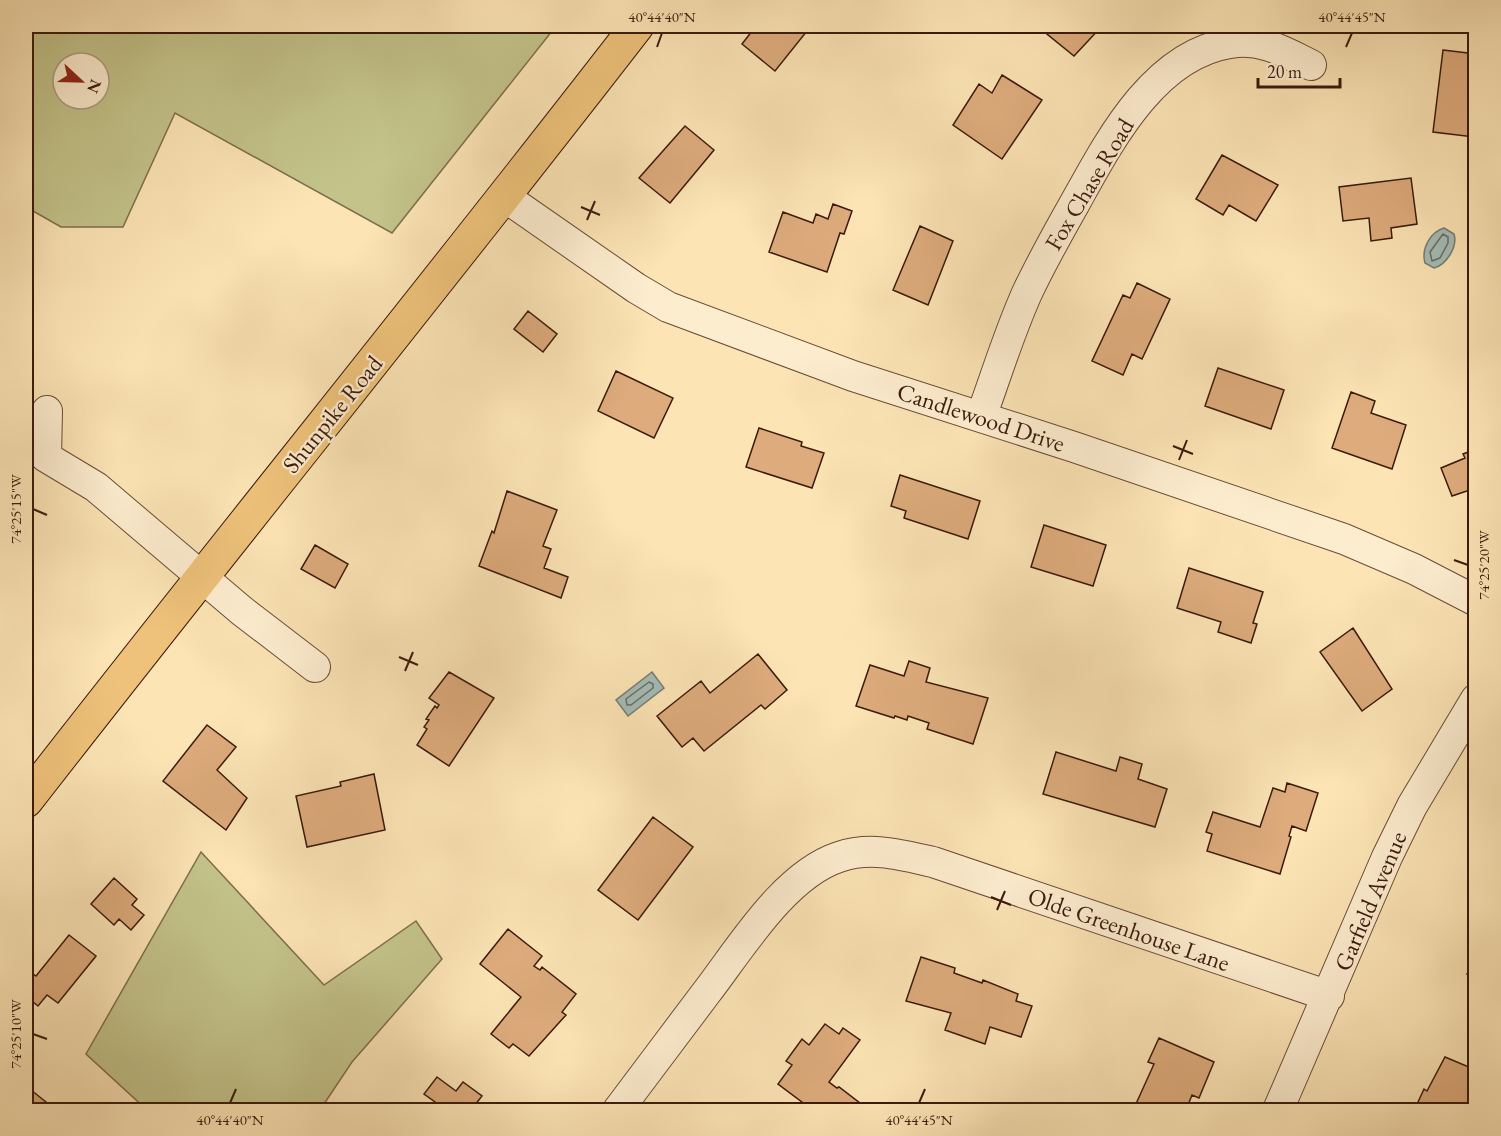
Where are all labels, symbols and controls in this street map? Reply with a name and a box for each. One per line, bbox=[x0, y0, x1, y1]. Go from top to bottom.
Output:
text: 40°44'40"N bbox=[628, 7, 696, 26]
text: 40°44'45"N bbox=[1318, 7, 1386, 26]
north arrow bbox=[51, 51, 111, 111]
scale bar bbox=[1258, 51, 1340, 89]
text: 20 m bbox=[1267, 60, 1302, 83]
text: N bbox=[82, 76, 107, 96]
street label: Fox Chase Road bbox=[1037, 111, 1141, 256]
street label: Shunpike Road bbox=[275, 348, 390, 479]
street label: Candlewood Drive bbox=[893, 375, 1069, 459]
text: 74°25'15"W bbox=[6, 474, 25, 544]
text: 74°25'20"W bbox=[1474, 530, 1493, 600]
street label: Garfield Avenue bbox=[1327, 827, 1413, 975]
street label: Olde Greenhouse Lane bbox=[1024, 880, 1234, 978]
text: 74°25'10"W bbox=[6, 999, 25, 1069]
text: 40°44'40"N bbox=[196, 1110, 264, 1129]
text: 40°44'45"N bbox=[885, 1110, 953, 1129]

